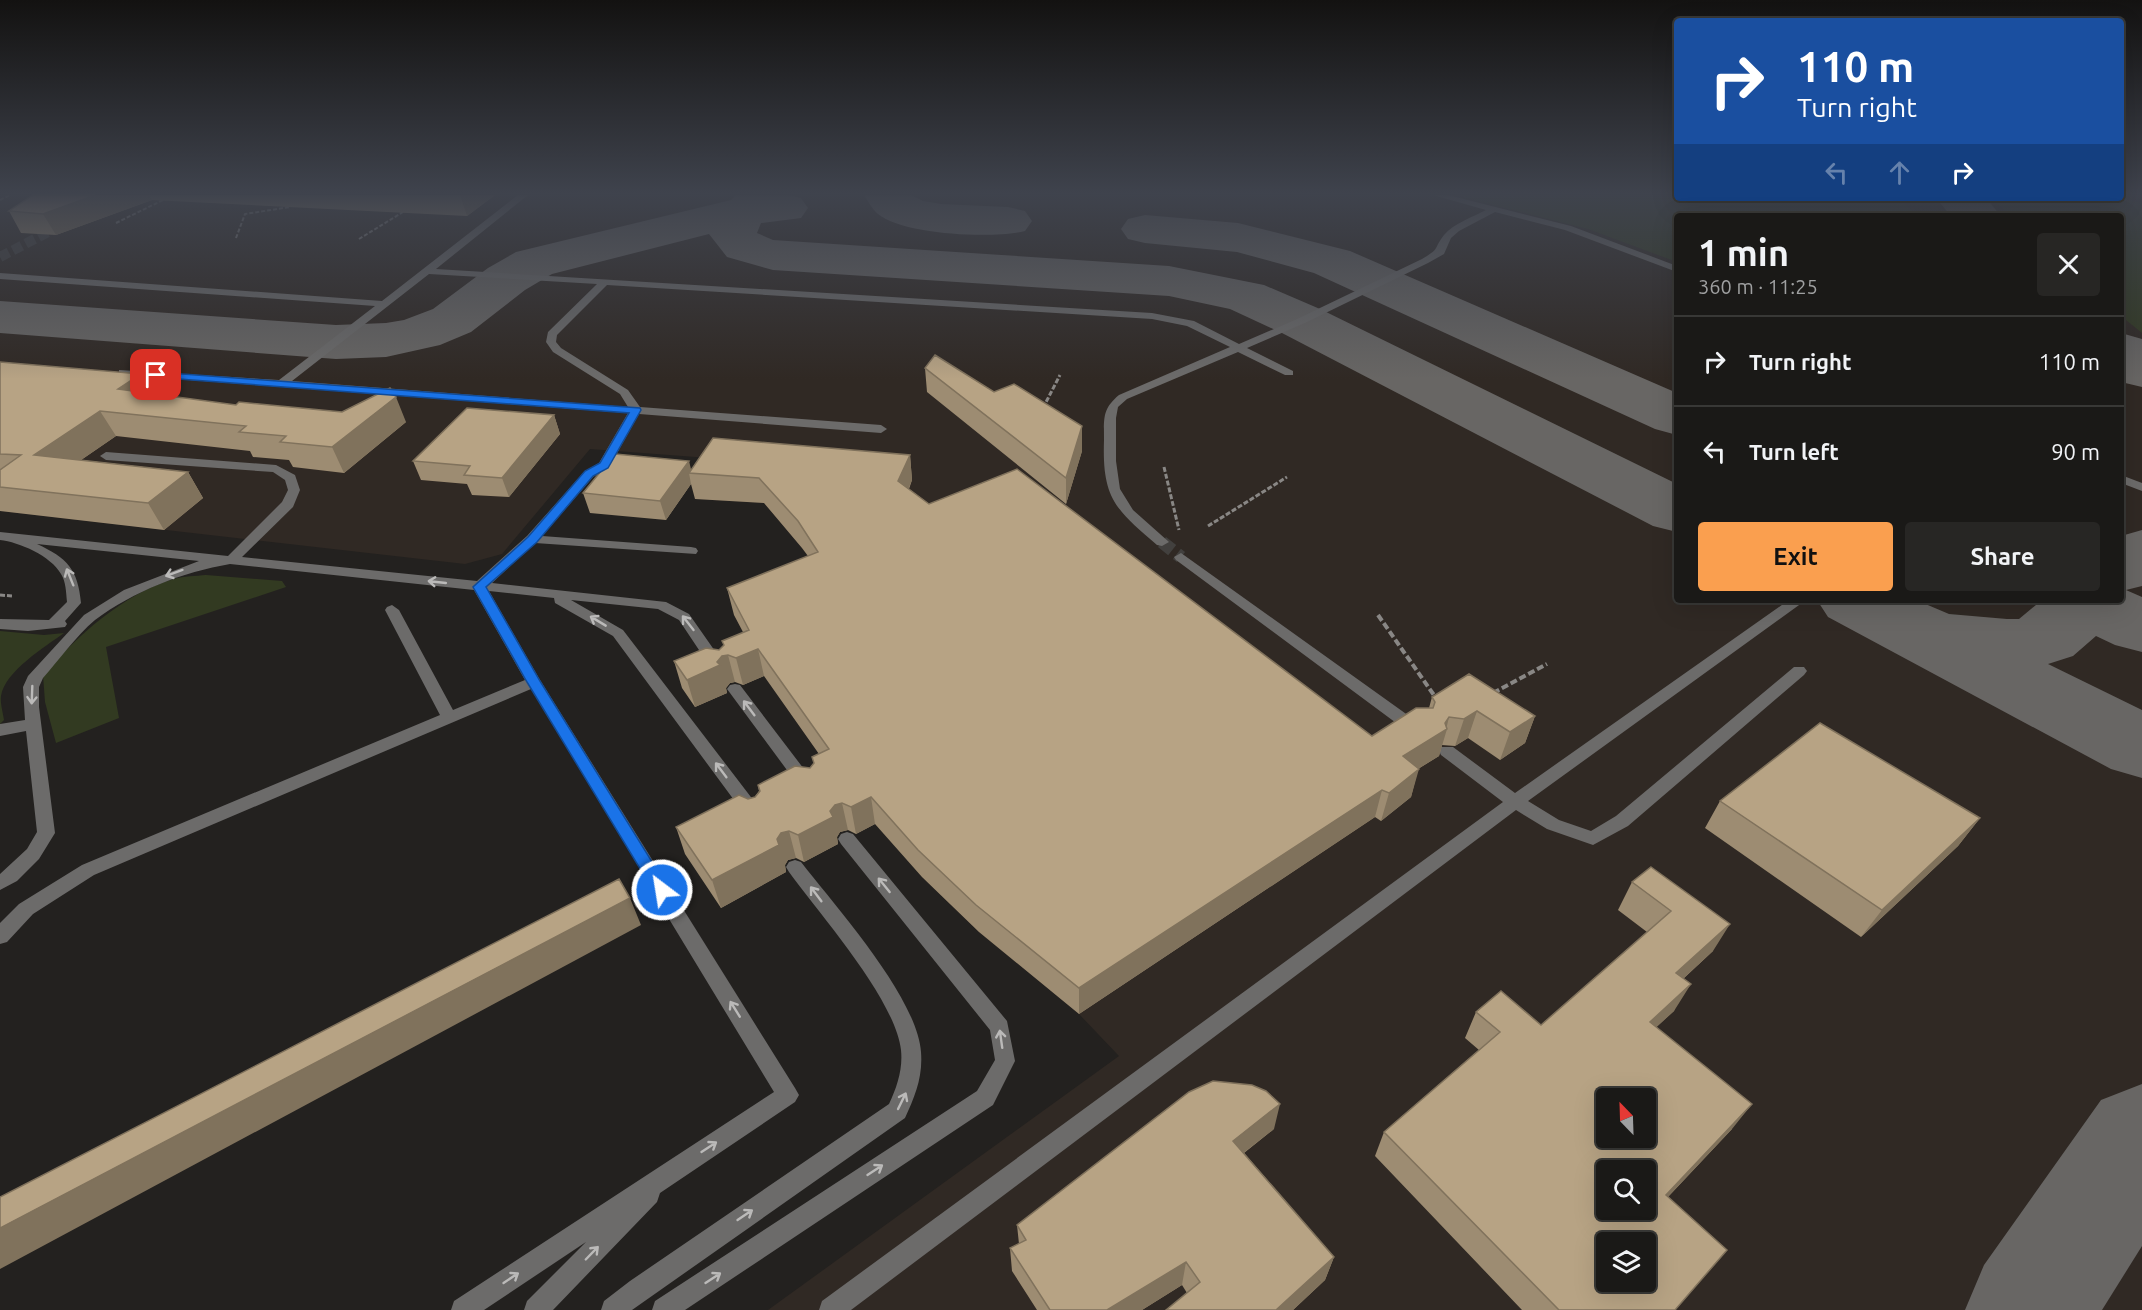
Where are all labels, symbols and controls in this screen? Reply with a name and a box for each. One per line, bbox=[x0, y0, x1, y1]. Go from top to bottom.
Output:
icon: right bbox=[1698, 42, 1776, 120]
text: 110 m bbox=[1797, 43, 1914, 90]
text: Turn right bbox=[1797, 92, 1917, 122]
icon: left bbox=[1820, 156, 1853, 189]
icon: ahead bbox=[1883, 156, 1916, 189]
icon: right bbox=[1946, 156, 1979, 189]
text: 1 min bbox=[1698, 232, 1789, 273]
button: close bbox=[2037, 233, 2100, 296]
text: 360 m · 11:25 bbox=[1698, 275, 1818, 298]
icon: right bbox=[1698, 345, 1731, 378]
pin bbox=[130, 349, 181, 400]
text: Turn right bbox=[1749, 349, 1851, 374]
text: 110 m bbox=[2039, 349, 2100, 374]
icon: arrive bbox=[139, 358, 172, 391]
icon: left bbox=[1698, 435, 1731, 468]
text: Turn left bbox=[1749, 439, 1839, 464]
text: 90 m bbox=[2051, 439, 2100, 464]
button: Exit bbox=[1698, 522, 1893, 591]
button: Share bbox=[1905, 522, 2100, 591]
one-way arrow bbox=[64, 568, 75, 586]
one-way arrow bbox=[165, 569, 184, 580]
one-way arrow bbox=[428, 576, 448, 587]
one-way arrow bbox=[590, 615, 607, 627]
one-way arrow bbox=[681, 616, 694, 632]
one-way arrow bbox=[26, 684, 37, 704]
one-way arrow bbox=[743, 701, 756, 717]
one-way arrow bbox=[715, 763, 728, 779]
position arrow bbox=[630, 858, 694, 922]
one-way arrow bbox=[878, 877, 891, 893]
one-way arrow bbox=[809, 887, 822, 903]
one-way arrow bbox=[728, 1001, 740, 1018]
one-way arrow bbox=[996, 1030, 1007, 1050]
north arrow bbox=[1596, 1088, 1656, 1148]
map controls bbox=[1596, 1088, 1656, 1292]
one-way arrow bbox=[896, 1092, 908, 1110]
one-way arrow bbox=[700, 1140, 717, 1152]
button: search bbox=[1596, 1160, 1656, 1220]
one-way arrow bbox=[867, 1164, 883, 1176]
one-way arrow bbox=[737, 1209, 753, 1221]
button: layers bbox=[1596, 1232, 1656, 1292]
one-way arrow bbox=[585, 1246, 599, 1261]
one-way arrow bbox=[503, 1271, 520, 1284]
one-way arrow bbox=[704, 1272, 720, 1284]

